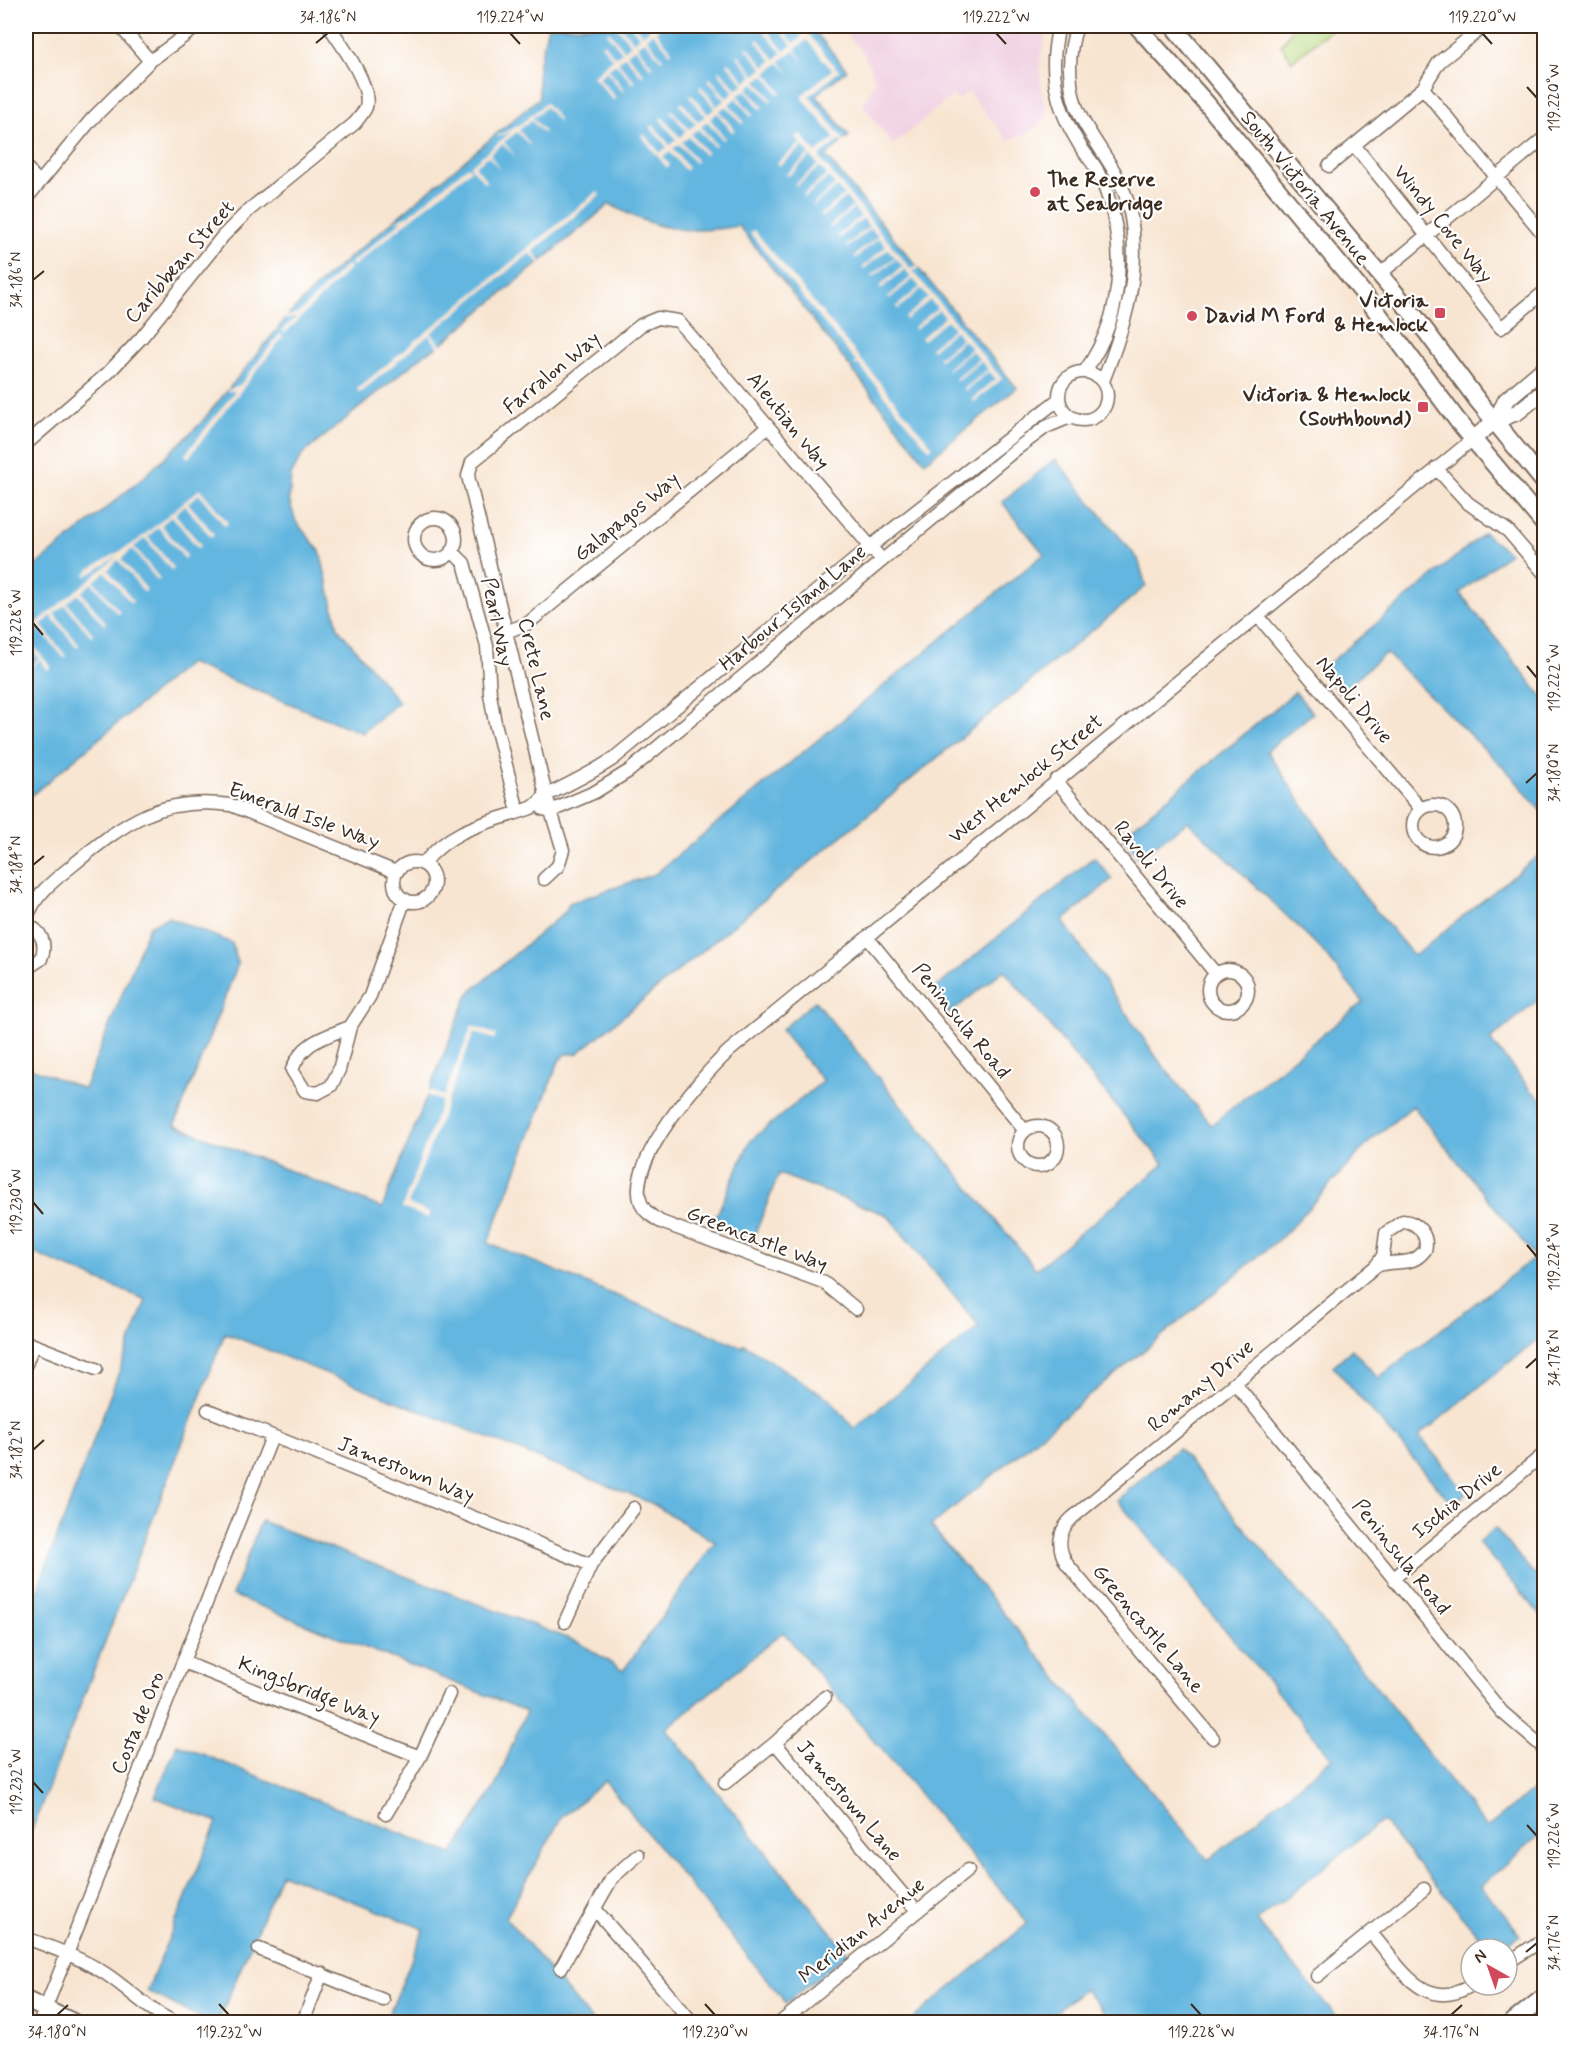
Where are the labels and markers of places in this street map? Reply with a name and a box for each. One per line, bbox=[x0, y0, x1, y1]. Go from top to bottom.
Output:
place label: The Reserve at Seabridge bbox=[1047, 166, 1163, 220]
marker: The Reserve at Seabridge bbox=[1028, 185, 1042, 199]
place label: Victoria & Hemlock bbox=[1334, 287, 1429, 339]
place label: David M Ford bbox=[1204, 302, 1325, 330]
marker: Victoria & Hemlock bbox=[1433, 306, 1447, 320]
marker: David M Ford bbox=[1185, 309, 1199, 323]
place label: Victoria & Hemlock (Southbound) bbox=[1243, 381, 1412, 433]
marker: Victoria & Hemlock (Southbound) bbox=[1416, 400, 1430, 414]

